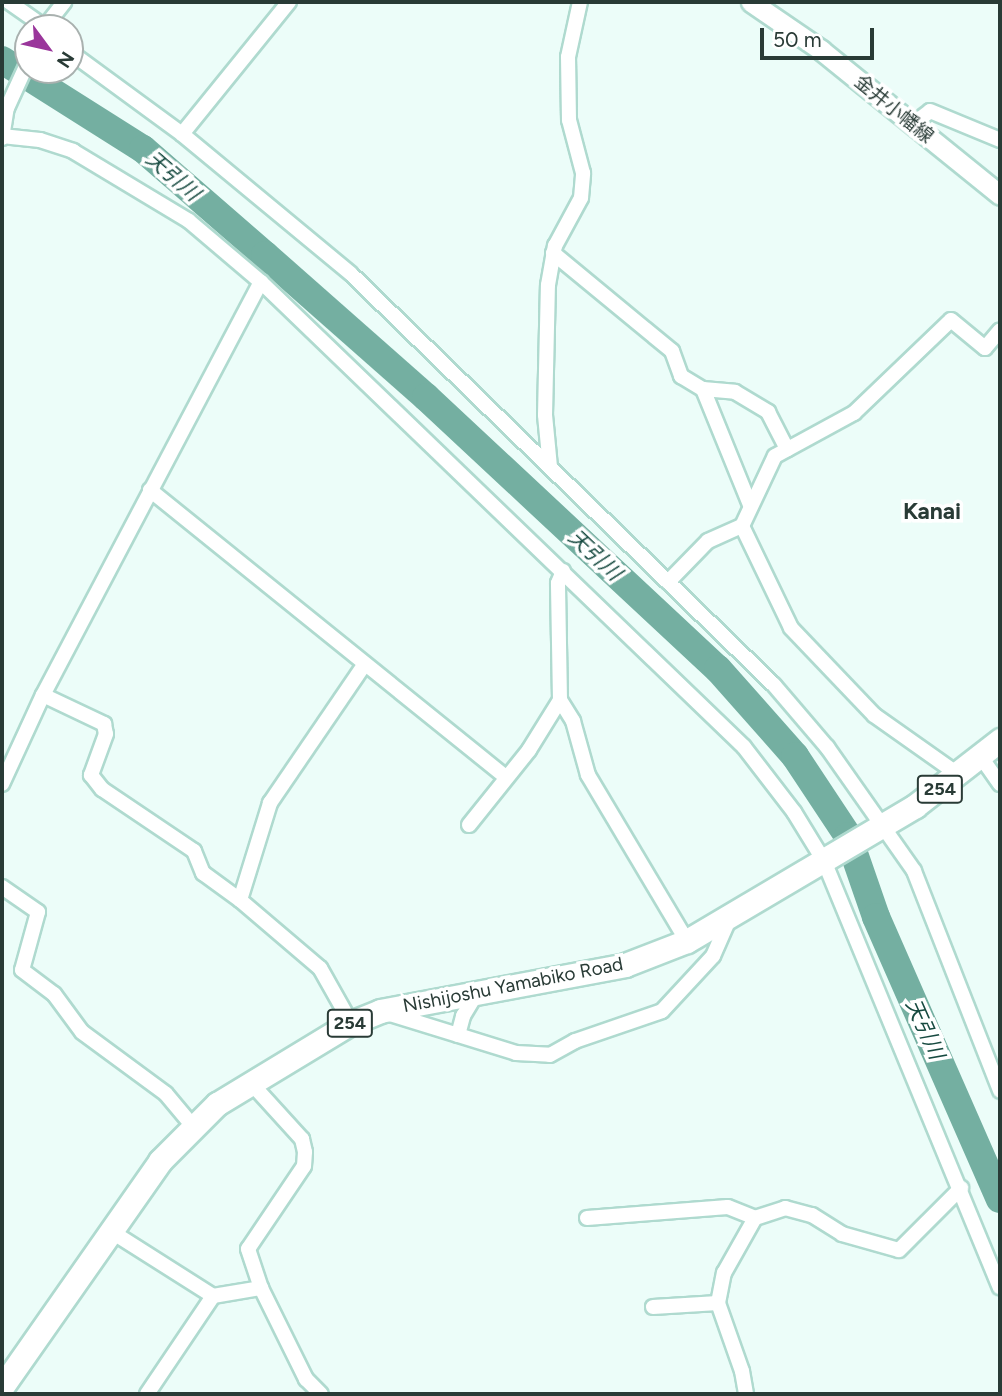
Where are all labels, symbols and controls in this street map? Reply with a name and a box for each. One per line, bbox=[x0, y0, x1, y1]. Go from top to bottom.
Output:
north arrow bbox=[14, 14, 84, 84]
scale bar bbox=[764, 14, 878, 58]
text: 50 m bbox=[773, 27, 822, 52]
text: N bbox=[52, 47, 79, 72]
street label: 金井小幡線 bbox=[850, 70, 938, 148]
water label: 天引川 bbox=[141, 146, 205, 206]
district label: Kanai bbox=[903, 497, 961, 525]
water label: 天引川 bbox=[563, 524, 627, 586]
road number: 254 bbox=[916, 774, 964, 804]
street label: Nishijoshu Yamabiko Road bbox=[401, 952, 625, 1018]
water label: 天引川 bbox=[901, 995, 949, 1063]
road number: 254 bbox=[326, 1008, 374, 1038]

